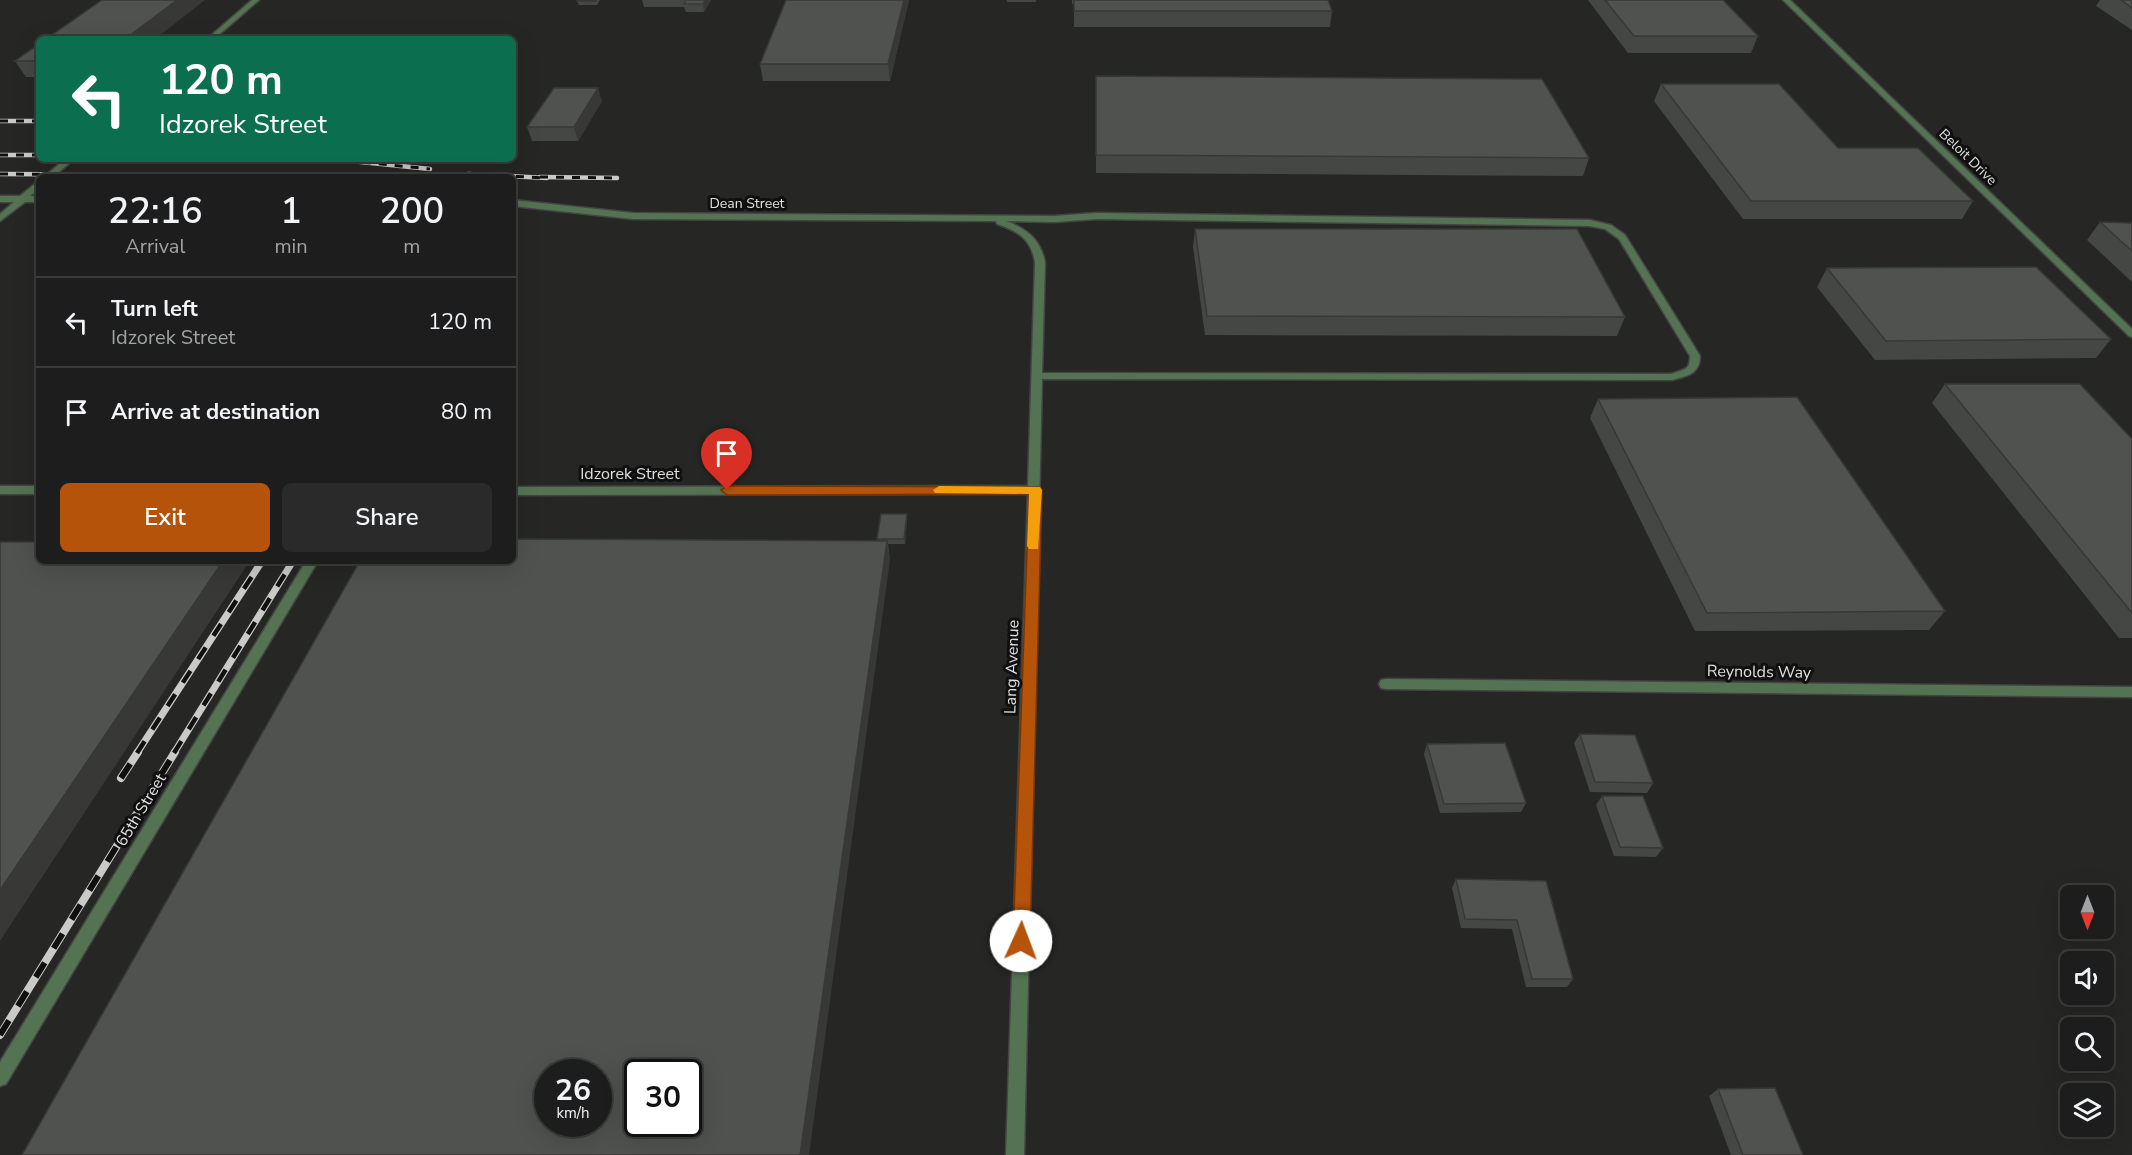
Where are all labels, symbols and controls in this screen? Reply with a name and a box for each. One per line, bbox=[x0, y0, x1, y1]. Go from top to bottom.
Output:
text: 120 m bbox=[159, 52, 283, 109]
icon: left bbox=[60, 60, 138, 138]
text: Idzorek Street bbox=[159, 106, 327, 143]
street label: Beloit Drive bbox=[1935, 125, 2001, 189]
text: 22:16 bbox=[108, 187, 203, 236]
text: 1 bbox=[280, 187, 302, 236]
text: 200 bbox=[379, 187, 444, 236]
street label: Dean Street bbox=[709, 194, 785, 213]
text: Arrival bbox=[125, 233, 185, 260]
text: min bbox=[275, 233, 308, 260]
text: m bbox=[403, 233, 420, 260]
text: Turn left bbox=[111, 294, 198, 324]
icon: left bbox=[60, 306, 93, 339]
text: 120 m bbox=[428, 307, 492, 337]
text: Idzorek Street bbox=[111, 324, 235, 351]
icon: arrive bbox=[60, 396, 93, 429]
text: Arrive at destination bbox=[111, 397, 320, 427]
text: 80 m bbox=[441, 397, 492, 427]
pin bbox=[701, 428, 752, 490]
icon: arrive bbox=[710, 437, 743, 470]
street label: Idzorek Street bbox=[580, 463, 680, 485]
button: Exit bbox=[60, 483, 270, 552]
button: Share bbox=[282, 483, 492, 552]
street label: Lang Avenue bbox=[999, 620, 1025, 714]
street label: Reynolds Way bbox=[1707, 660, 1812, 684]
street label: 65th Street bbox=[111, 769, 172, 851]
north arrow bbox=[2060, 885, 2114, 939]
map controls bbox=[2060, 885, 2114, 1137]
position arrow bbox=[989, 909, 1053, 973]
button: sound bbox=[2060, 951, 2114, 1005]
button: search bbox=[2060, 1017, 2114, 1071]
speed limit sign: 30 bbox=[624, 1059, 702, 1137]
text: 26 bbox=[555, 1070, 591, 1111]
button: layers bbox=[2060, 1083, 2114, 1137]
text: km/h bbox=[556, 1103, 590, 1123]

